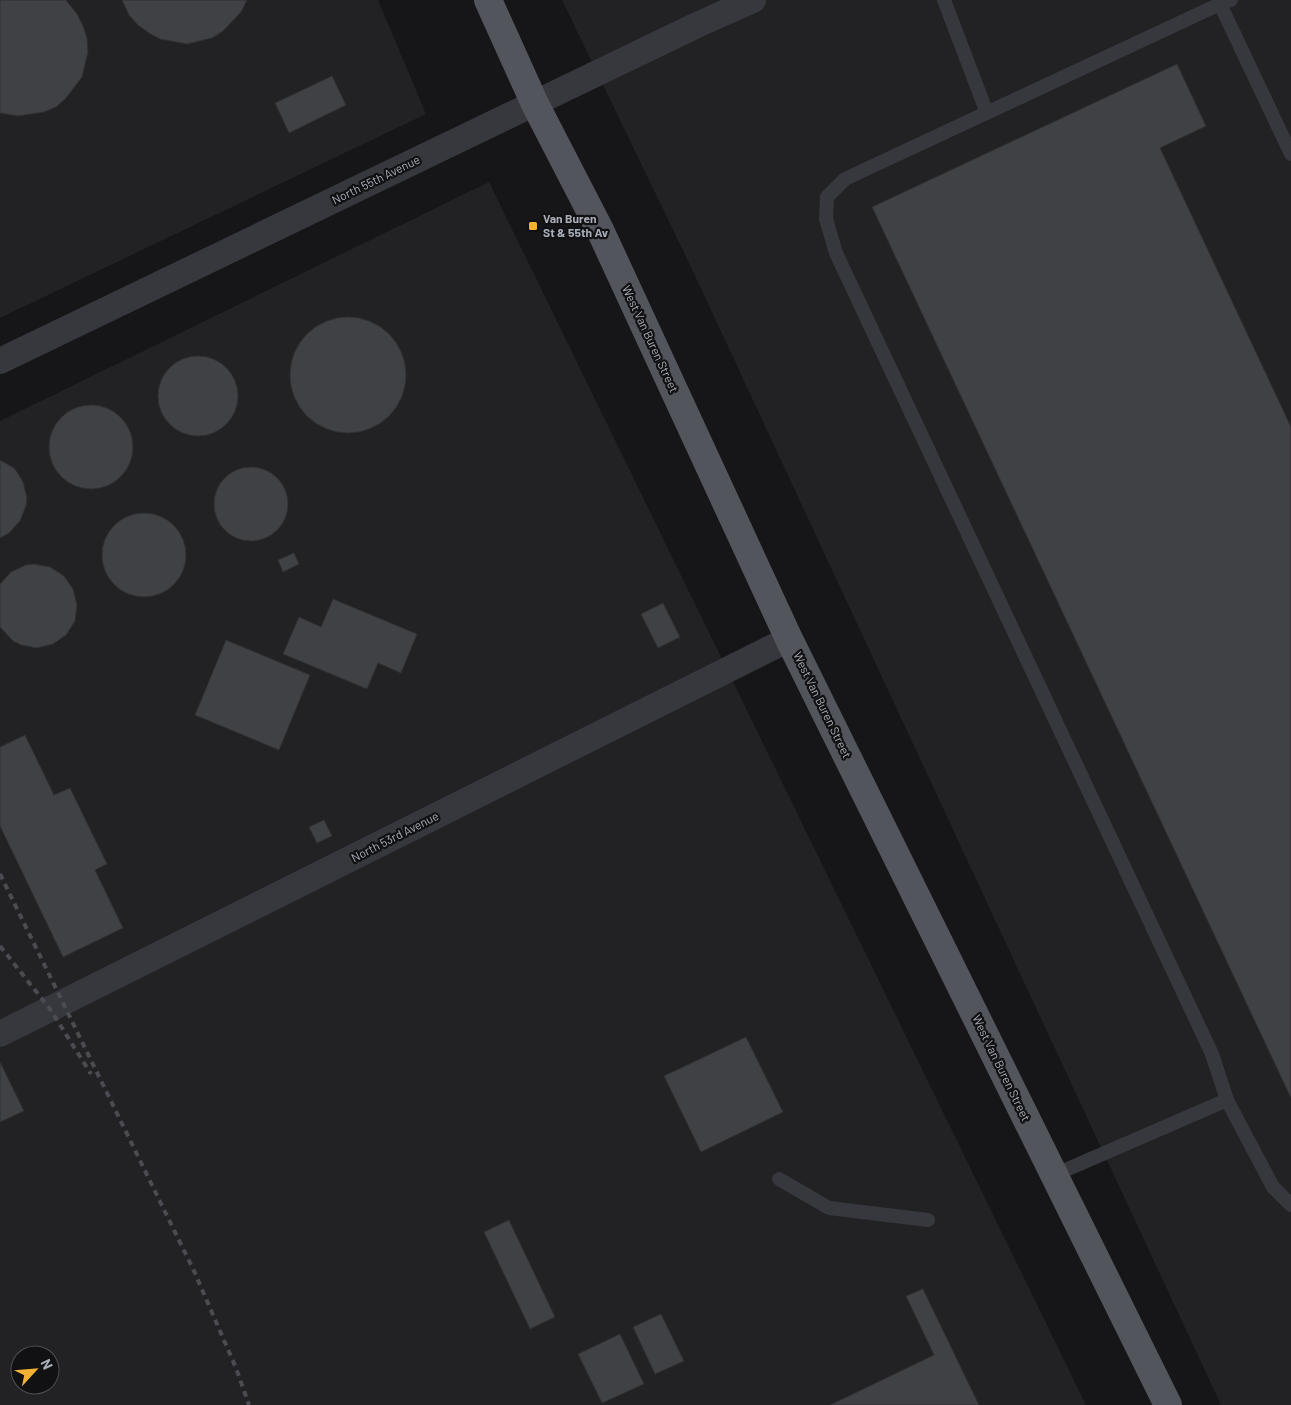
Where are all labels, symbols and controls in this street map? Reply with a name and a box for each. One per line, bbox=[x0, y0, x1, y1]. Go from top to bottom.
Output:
street label: North 55th Avenue bbox=[329, 152, 422, 206]
place label: Van Buren St & 55th Av bbox=[543, 211, 608, 239]
marker: Van Buren St & 55th Av bbox=[527, 220, 539, 232]
street label: West Van Buren Street bbox=[620, 283, 682, 394]
street label: West Van Buren Street bbox=[791, 649, 855, 760]
street label: North 53rd Avenue bbox=[349, 808, 441, 864]
street label: West Van Buren Street bbox=[970, 1012, 1034, 1123]
north arrow bbox=[10, 1345, 60, 1395]
text: N bbox=[37, 1356, 57, 1372]

